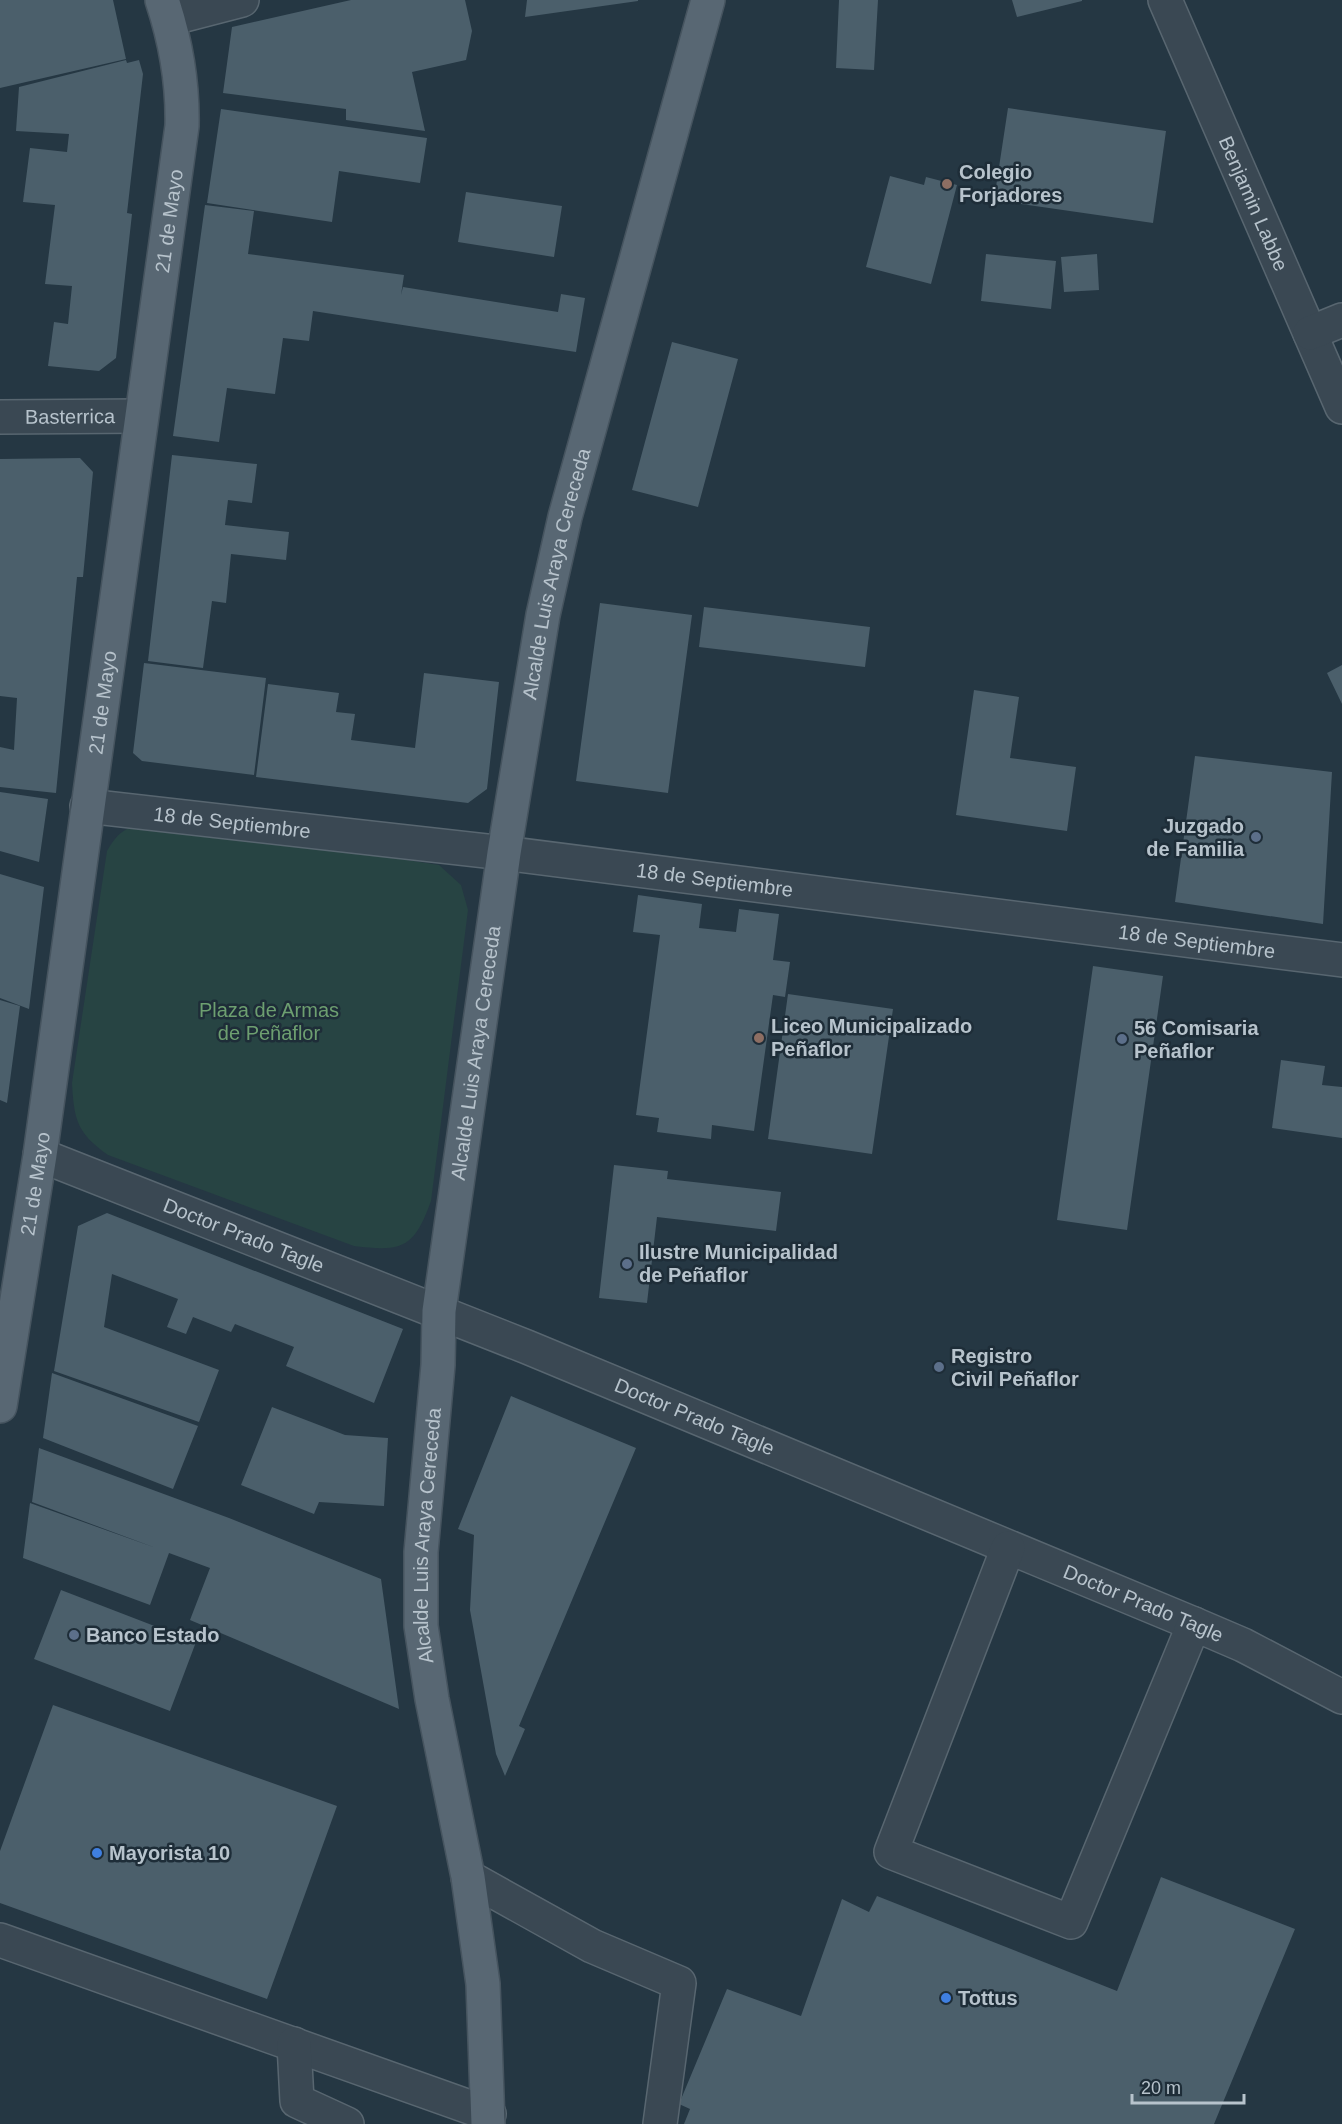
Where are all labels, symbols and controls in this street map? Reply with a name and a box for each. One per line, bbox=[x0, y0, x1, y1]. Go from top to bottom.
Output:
street label: Benjamin Labbe bbox=[1215, 133, 1292, 274]
place label: Colegio Forjadores bbox=[959, 161, 1062, 206]
street label: 21 de Mayo bbox=[151, 168, 187, 274]
marker: Colegio Forjadores bbox=[940, 177, 954, 191]
street label: Basterrica bbox=[25, 405, 116, 428]
street label: Alcalde Luis Araya Cereceda bbox=[518, 445, 595, 701]
street label: 21 de Mayo bbox=[84, 649, 120, 756]
street label: 18 de Septiembre bbox=[152, 803, 312, 842]
place label: Juzgado de Familia bbox=[1146, 815, 1245, 860]
marker: Juzgado de Familia bbox=[1249, 830, 1263, 844]
street label: 18 de Septiembre bbox=[635, 859, 794, 901]
street label: 18 de Septiembre bbox=[1117, 921, 1276, 962]
street label: Alcalde Luis Araya Cereceda bbox=[447, 923, 505, 1182]
park label: Plaza de Armas de Peñaflor bbox=[199, 999, 339, 1044]
place label: Liceo Municipalizado Peñaflor bbox=[771, 1015, 972, 1060]
place label: 56 Comisaria Peñaflor bbox=[1134, 1017, 1259, 1062]
marker: Liceo Municipalizado Peñaflor bbox=[752, 1031, 766, 1045]
marker: 56 Comisaria Peñaflor bbox=[1115, 1032, 1129, 1046]
street label: 21 de Mayo bbox=[16, 1131, 54, 1237]
street label: Doctor Prado Tagle bbox=[160, 1194, 327, 1277]
place label: Ilustre Municipalidad de Peñaflor bbox=[639, 1241, 838, 1286]
marker: Ilustre Municipalidad de Peñaflor bbox=[620, 1257, 634, 1271]
place label: Registro Civil Peñaflor bbox=[951, 1345, 1079, 1390]
marker: Registro Civil Peñaflor bbox=[932, 1360, 946, 1374]
street label: Doctor Prado Tagle bbox=[611, 1374, 778, 1460]
street label: Alcalde Luis Araya Cereceda bbox=[410, 1406, 445, 1665]
street label: Doctor Prado Tagle bbox=[1060, 1560, 1227, 1646]
place label: Banco Estado bbox=[86, 1624, 219, 1646]
marker: Banco Estado bbox=[67, 1628, 81, 1642]
place label: Mayorista 10 bbox=[109, 1842, 230, 1864]
marker: Mayorista 10 bbox=[90, 1846, 104, 1860]
place label: Tottus bbox=[958, 1987, 1018, 2009]
marker: Tottus bbox=[939, 1991, 953, 2005]
scale bar bbox=[1132, 2067, 1244, 2105]
text: 20 m bbox=[1141, 2078, 1181, 2098]

